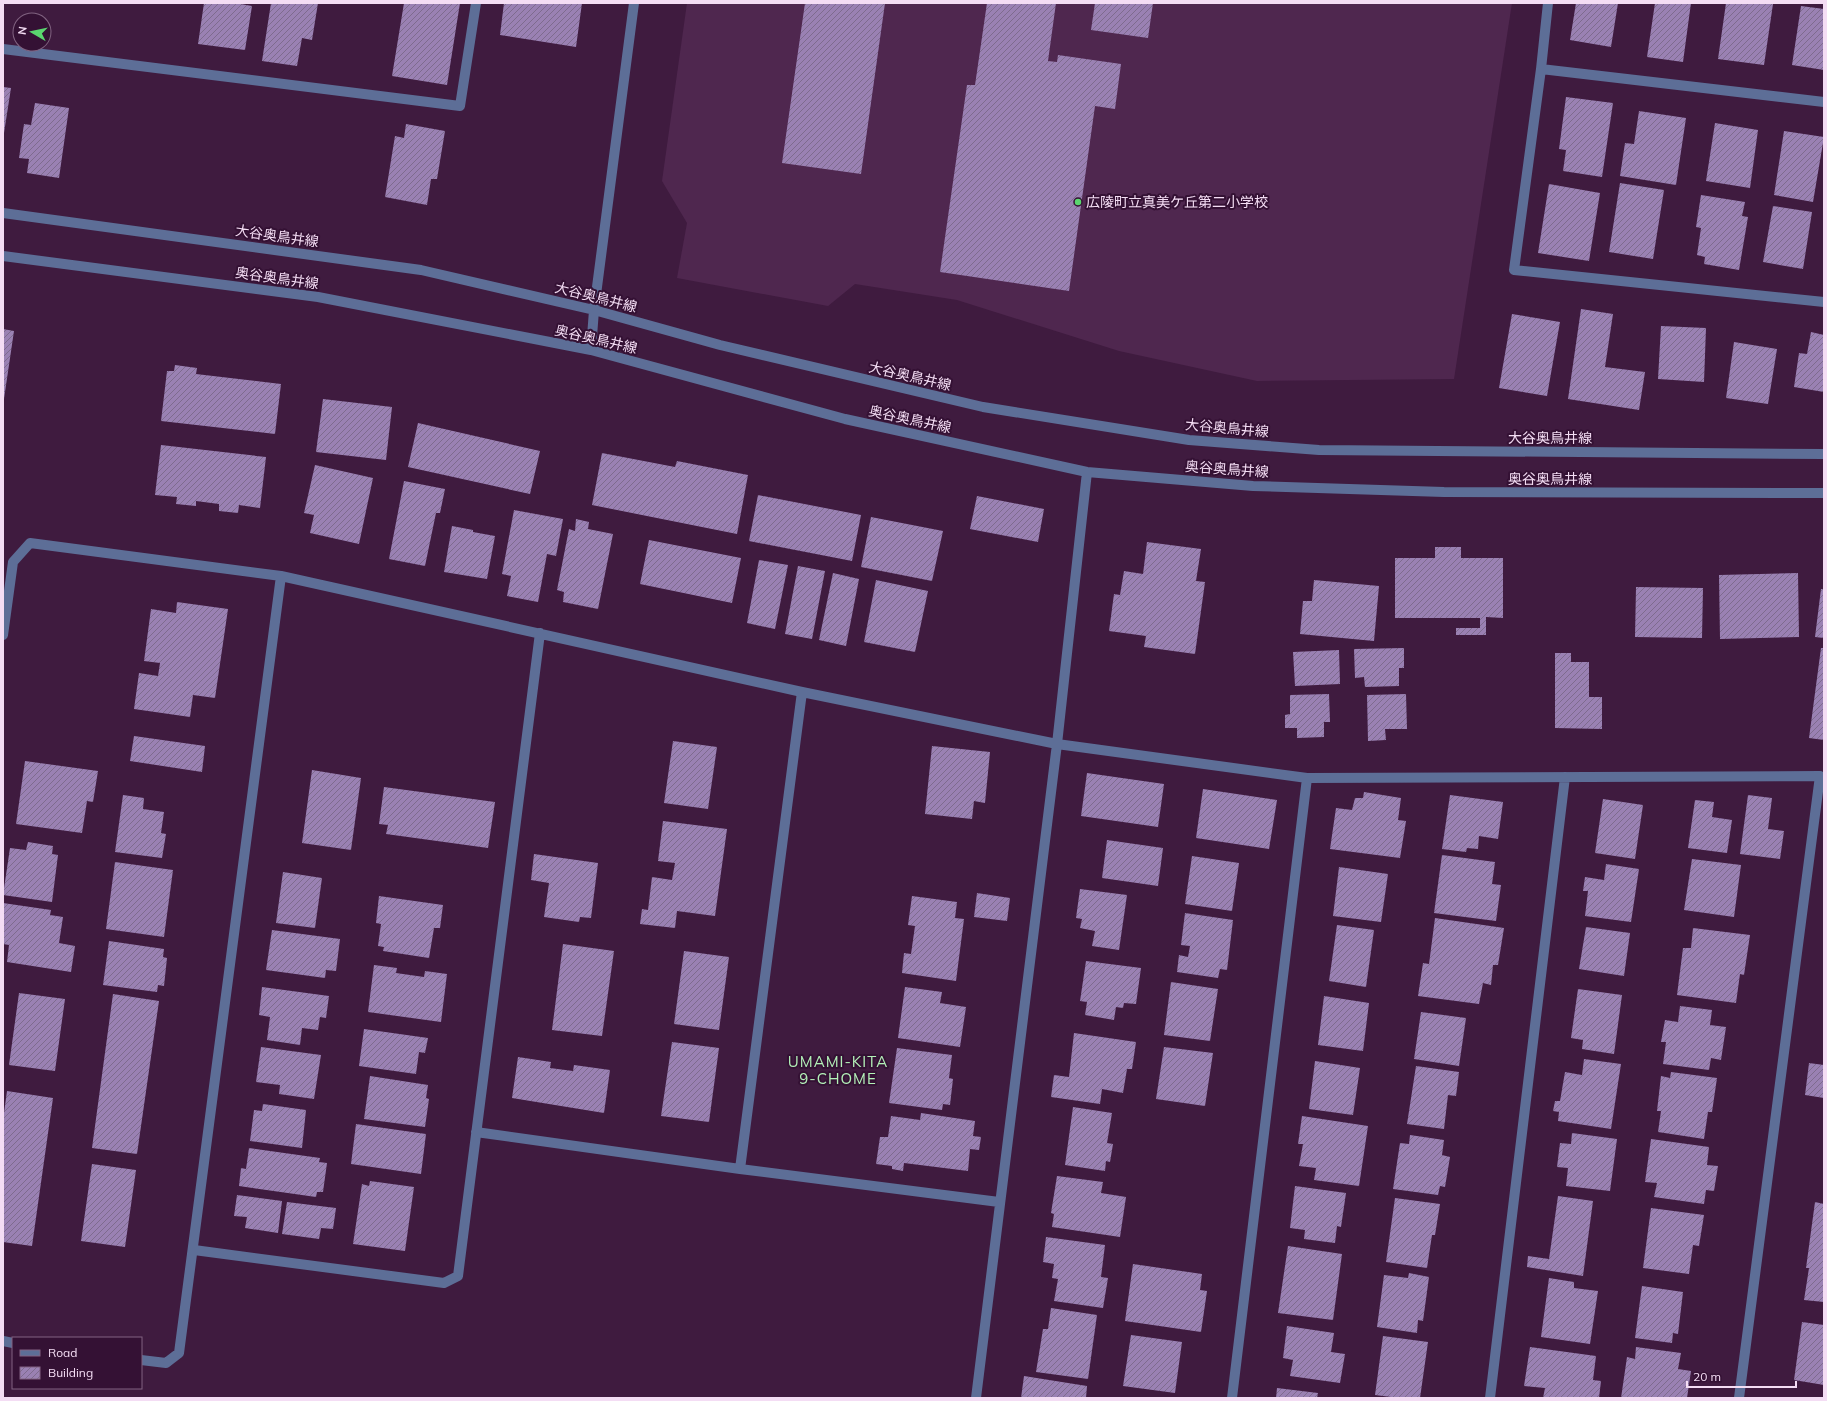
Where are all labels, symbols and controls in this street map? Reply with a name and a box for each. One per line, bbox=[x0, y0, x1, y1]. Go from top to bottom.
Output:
north arrow bbox=[12, 12, 52, 52]
text: N bbox=[15, 25, 30, 36]
place label: 広陵町立真美ケ丘第二小学校 bbox=[1086, 193, 1268, 211]
marker: 広陵町立真美ケ丘第二小学校 bbox=[1073, 197, 1083, 207]
street label: 大谷奥鳥井線 bbox=[234, 221, 320, 251]
street label: 奥谷奥鳥井線 bbox=[234, 263, 320, 293]
street label: 大谷奥鳥井線 bbox=[553, 278, 639, 316]
street label: 奥谷奥鳥井線 bbox=[553, 321, 639, 357]
street label: 大谷奥鳥井線 bbox=[867, 358, 953, 394]
street label: 奥谷奥鳥井線 bbox=[867, 401, 953, 437]
street label: 大谷奥鳥井線 bbox=[1184, 415, 1270, 441]
street label: 大谷奥鳥井線 bbox=[1508, 429, 1592, 447]
street label: 奥谷奥鳥井線 bbox=[1184, 457, 1270, 481]
street label: 奥谷奥鳥井線 bbox=[1508, 470, 1592, 488]
district label: UMAMI-KITA 9-CHOME bbox=[788, 1052, 888, 1088]
legend bbox=[12, 1337, 142, 1389]
text: Road bbox=[48, 1345, 77, 1360]
scale bar bbox=[1687, 1363, 1796, 1389]
text: Building bbox=[48, 1365, 93, 1380]
text: 20 m bbox=[1693, 1369, 1721, 1384]

